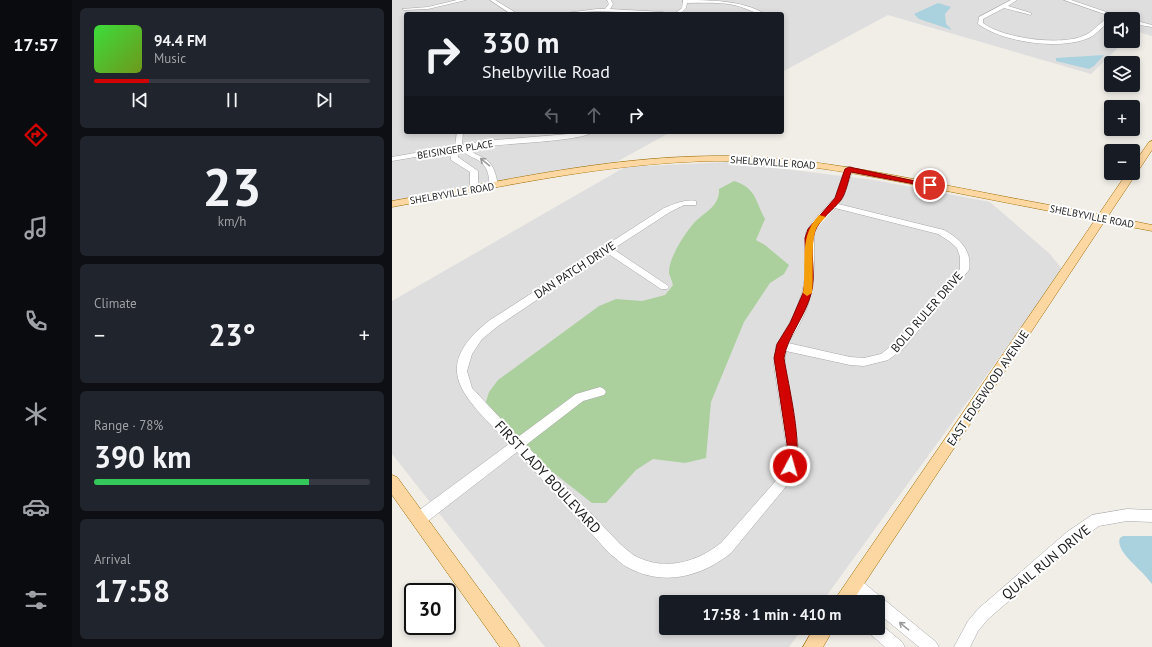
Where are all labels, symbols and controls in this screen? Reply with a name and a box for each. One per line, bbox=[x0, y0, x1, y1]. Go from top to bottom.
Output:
map controls bbox=[1104, 12, 1140, 180]
button: sound bbox=[1104, 12, 1140, 48]
text: 330 m bbox=[482, 24, 559, 61]
icon: right bbox=[416, 28, 468, 80]
text: 94.4 FM bbox=[154, 31, 207, 50]
text: 17:57 bbox=[13, 33, 59, 56]
text: Music bbox=[154, 50, 186, 67]
button: layers bbox=[1104, 56, 1140, 92]
text: Shelbyville Road bbox=[482, 60, 610, 83]
icon: previous bbox=[129, 89, 151, 111]
icon: pause bbox=[221, 89, 243, 111]
icon: next bbox=[313, 89, 335, 111]
button: + bbox=[1104, 100, 1140, 136]
icon: left bbox=[541, 104, 563, 126]
icon: ahead bbox=[583, 104, 605, 126]
icon: right bbox=[625, 104, 647, 126]
icon: directions bbox=[22, 121, 50, 149]
street label: BEISINGER PLACE bbox=[416, 137, 494, 162]
button: − bbox=[1104, 144, 1140, 180]
text: 23 bbox=[203, 153, 261, 220]
street label: SHELBYVILLE ROAD bbox=[730, 153, 816, 172]
one-way arrow bbox=[480, 158, 490, 167]
pin bbox=[913, 168, 947, 202]
icon: arrive bbox=[919, 174, 941, 196]
street label: SHELBYVILLE ROAD bbox=[409, 180, 495, 207]
street label: SHELBYVILLE ROAD bbox=[1049, 202, 1135, 231]
text: km/h bbox=[218, 213, 246, 230]
icon: music bbox=[22, 214, 50, 242]
street label: DAN PATCH DRIVE bbox=[531, 238, 618, 301]
street label: BOLD RULER DRIVE bbox=[887, 268, 966, 355]
text: Climate bbox=[94, 295, 137, 312]
icon: phone bbox=[22, 307, 50, 335]
text: 23° bbox=[208, 315, 256, 354]
text: − bbox=[94, 321, 105, 349]
text: + bbox=[359, 321, 370, 349]
street label: EAST EDGEWOOD AVENUE bbox=[943, 327, 1032, 448]
icon: climate bbox=[22, 400, 50, 428]
text: Range · 78% bbox=[94, 417, 163, 434]
street label: FIRST LADY BOULEVARD bbox=[491, 417, 605, 537]
text: 390 km bbox=[94, 437, 192, 476]
position arrow bbox=[769, 445, 811, 487]
icon: car bbox=[22, 493, 50, 521]
street label: QUAIL RUN DRIVE bbox=[998, 521, 1094, 603]
text: Arrival bbox=[94, 551, 130, 568]
text: 17:58 bbox=[94, 571, 170, 610]
speed limit sign: 30 bbox=[404, 583, 456, 635]
icon: filters bbox=[22, 586, 50, 614]
text: 17:58 · 1 min · 410 m bbox=[703, 605, 841, 624]
one-way arrow bbox=[899, 622, 910, 630]

